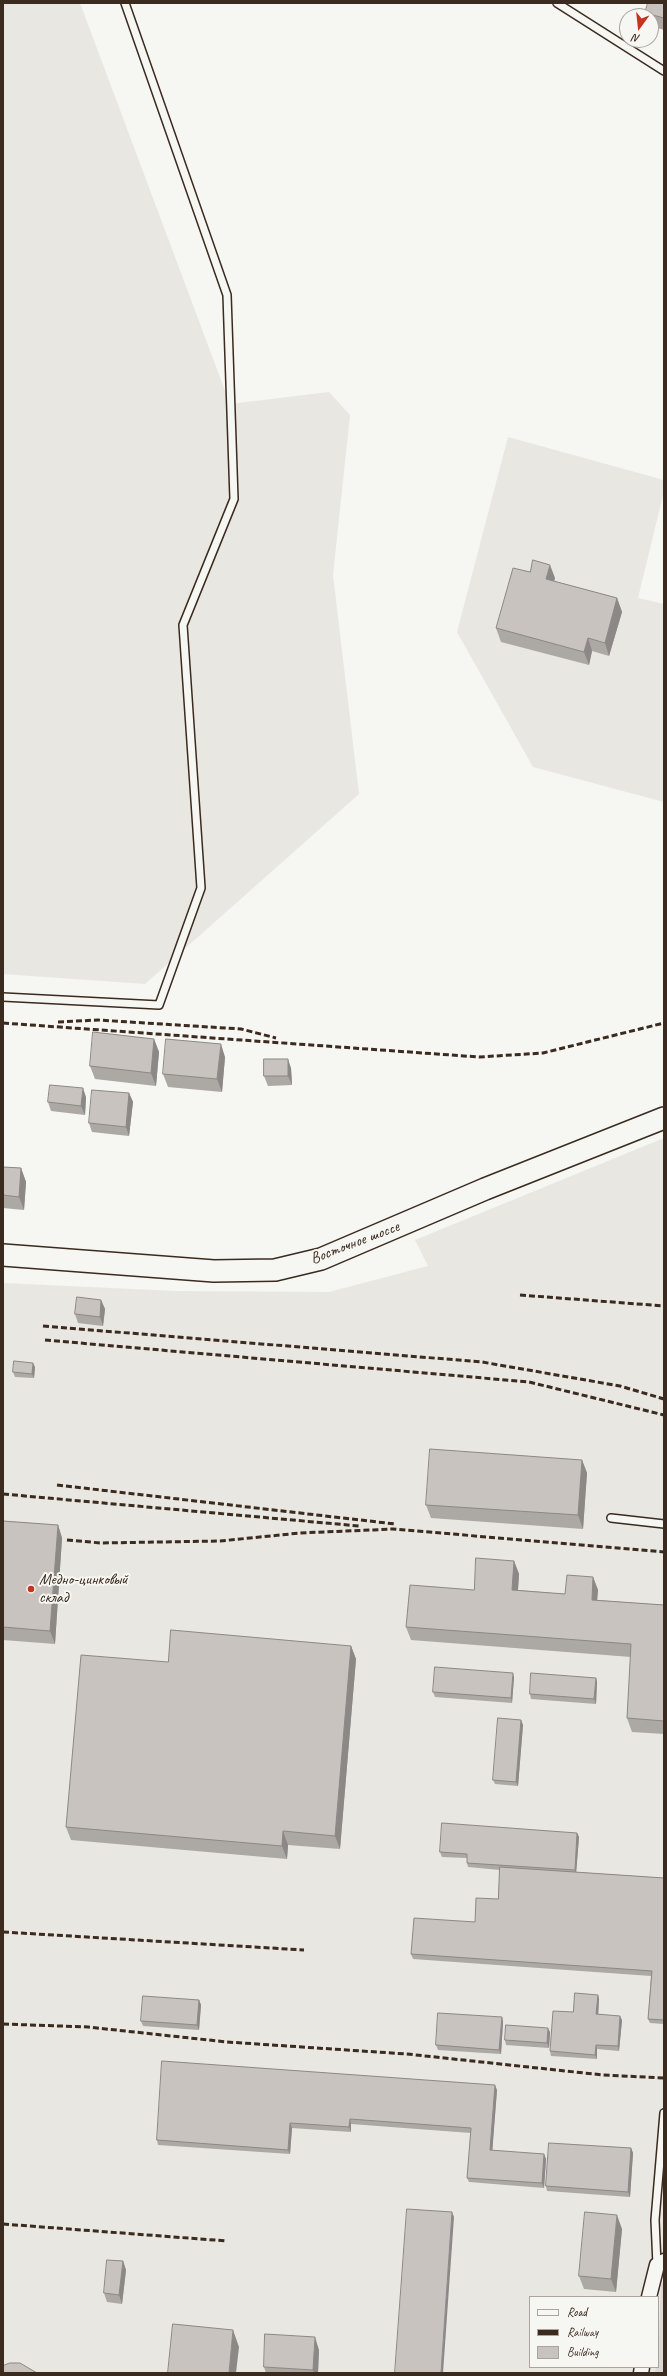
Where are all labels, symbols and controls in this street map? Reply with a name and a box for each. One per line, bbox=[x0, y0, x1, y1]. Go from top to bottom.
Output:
north arrow bbox=[619, 8, 659, 48]
text: N bbox=[631, 31, 641, 46]
street label: Восточное шоссе bbox=[308, 1217, 402, 1269]
place label: Медно-цинковый склад bbox=[39, 1570, 128, 1608]
marker: Медно-цинковый склад bbox=[26, 1584, 36, 1594]
legend bbox=[529, 2296, 659, 2368]
text: Road bbox=[567, 2304, 587, 2320]
text: Railway bbox=[567, 2324, 598, 2340]
text: Building bbox=[567, 2344, 599, 2360]

